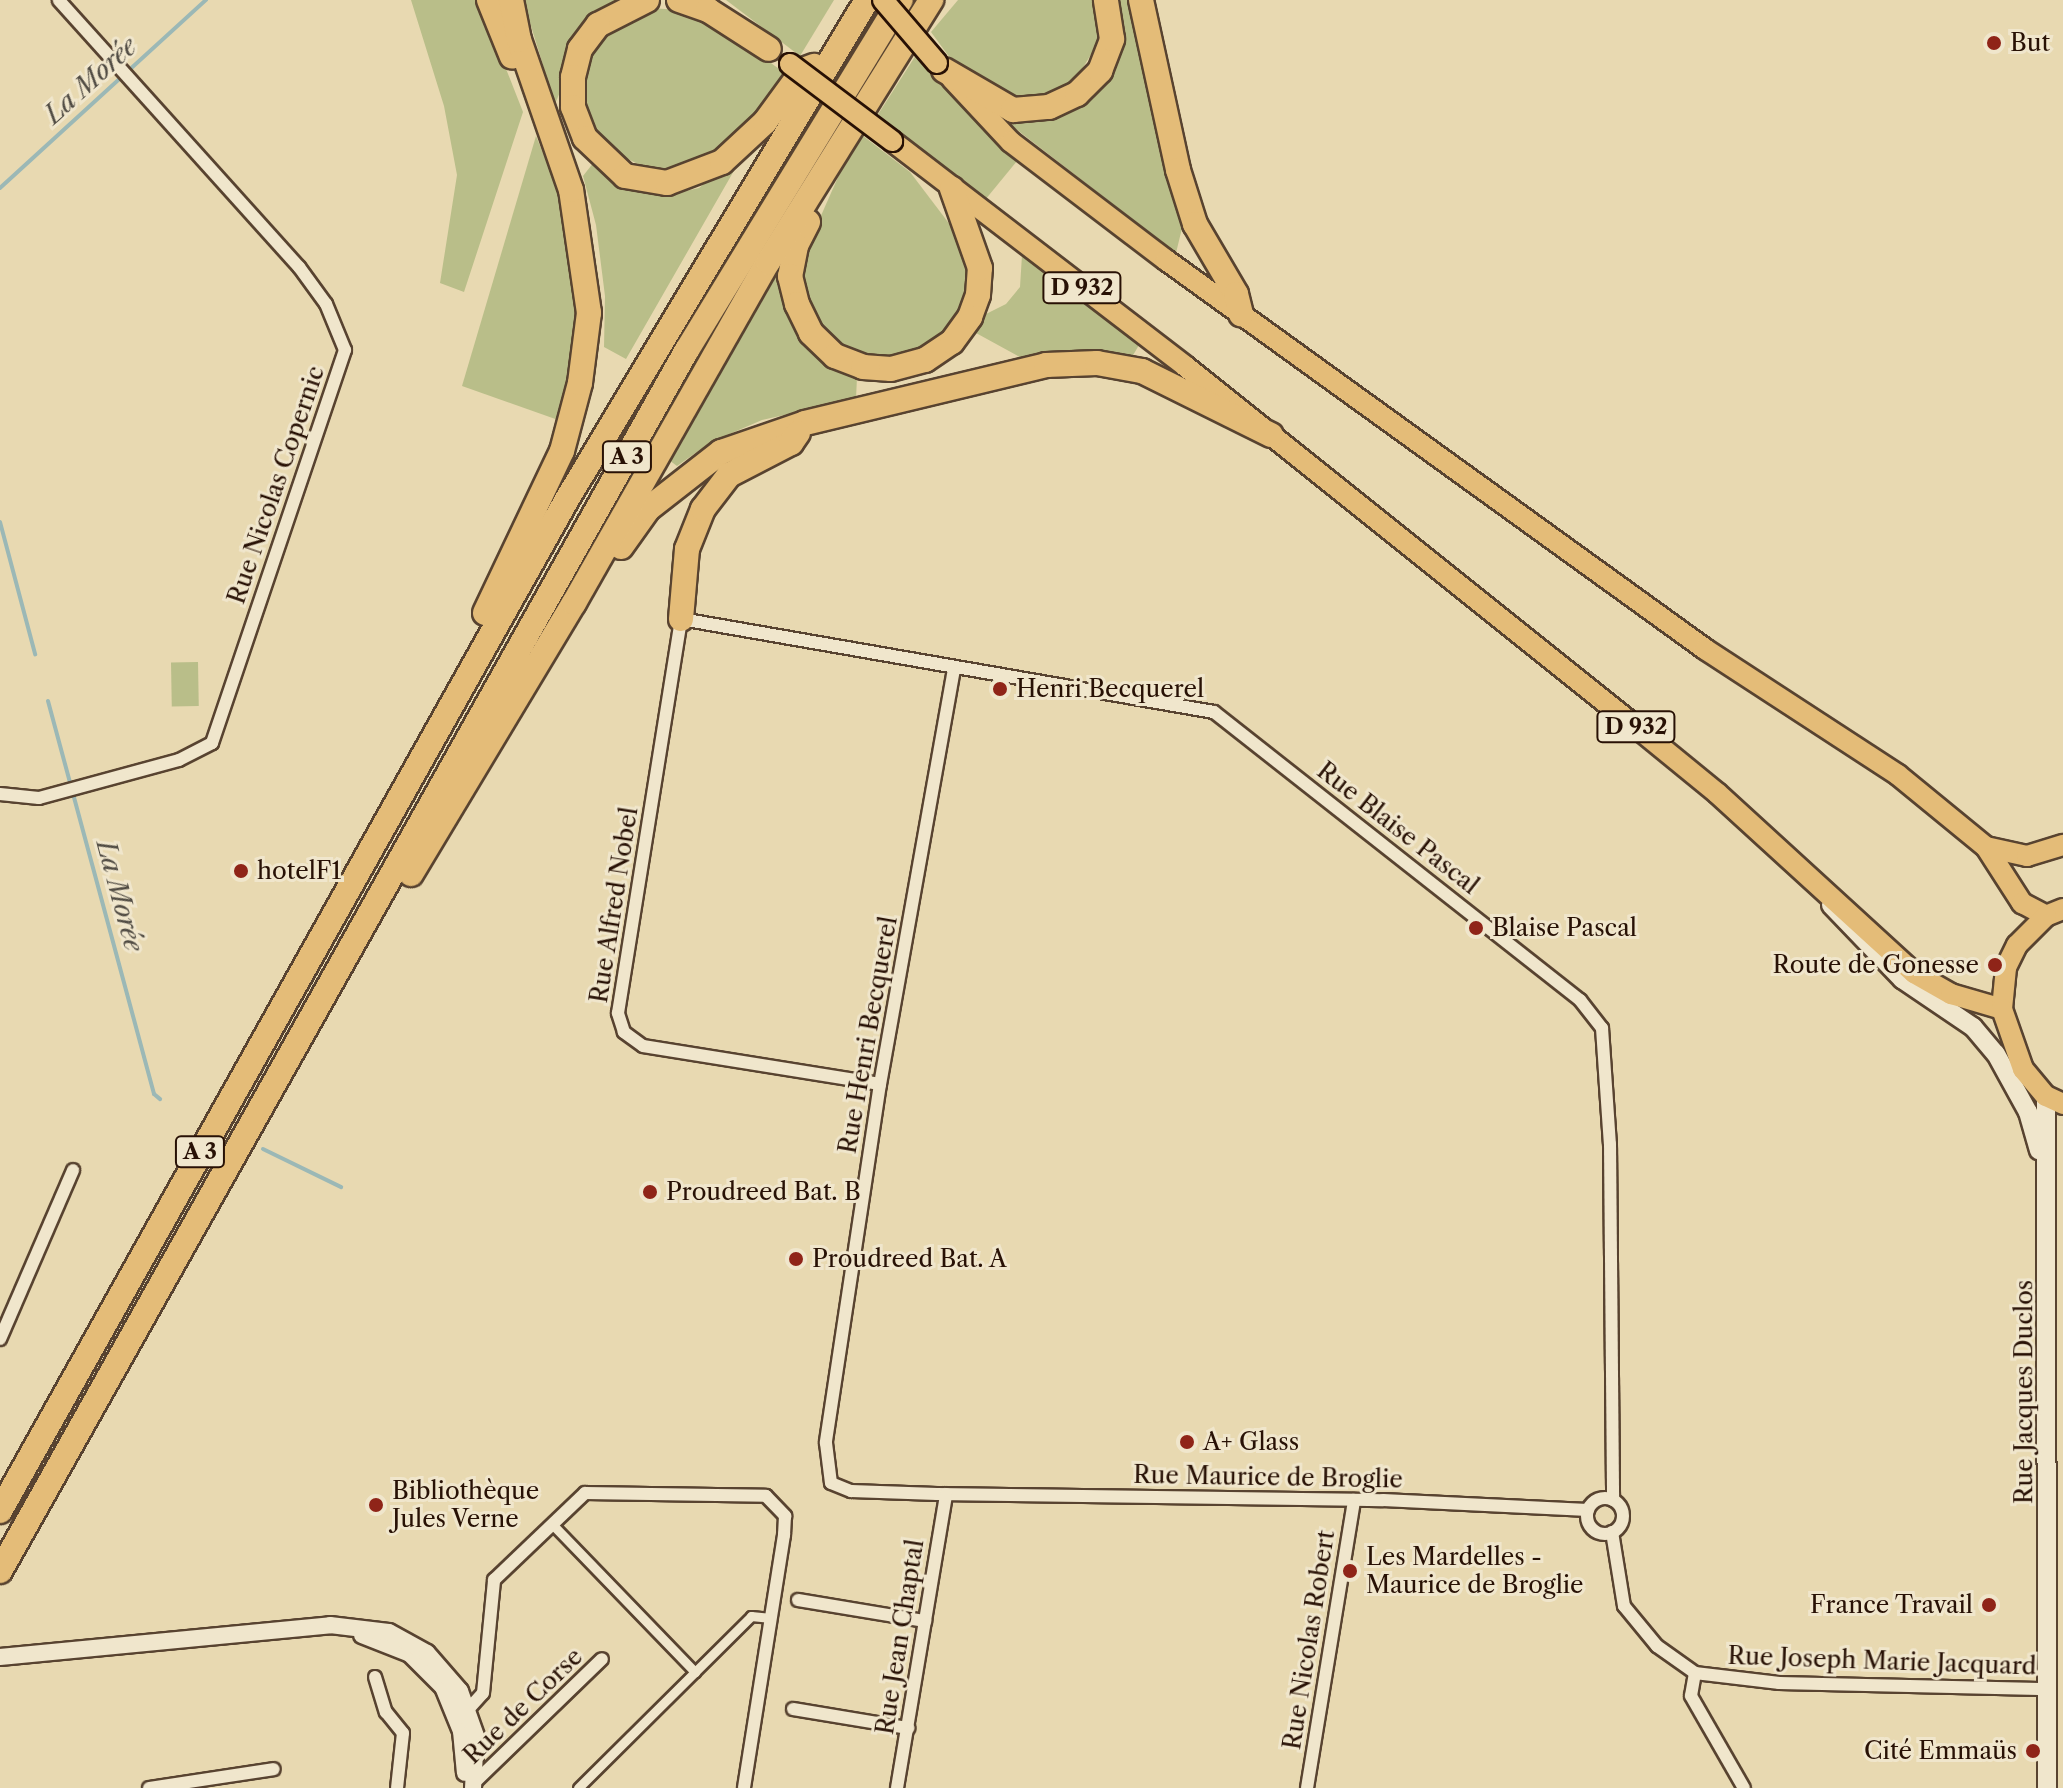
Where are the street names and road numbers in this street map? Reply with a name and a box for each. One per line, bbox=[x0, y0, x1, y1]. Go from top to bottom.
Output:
road number: D 932 bbox=[1042, 270, 1122, 306]
street label: Rue Nicolas Copernic bbox=[222, 362, 330, 608]
road number: A 3 bbox=[601, 439, 653, 475]
road number: D 932 bbox=[1596, 709, 1676, 745]
street label: Rue Blaise Pascal bbox=[1311, 756, 1485, 900]
street label: Rue Alfred Nobel bbox=[584, 805, 644, 1005]
street label: Rue Henri Becquerel bbox=[833, 914, 903, 1156]
road number: A 3 bbox=[174, 1134, 226, 1170]
street label: Rue Jacques Duclos bbox=[2010, 1280, 2038, 1504]
street label: Rue Maurice de Broglie bbox=[1133, 1460, 1403, 1494]
street label: Rue Nicolas Robert bbox=[1277, 1528, 1341, 1752]
street label: Rue Jean Chaptal bbox=[870, 1537, 930, 1737]
street label: Rue Joseph Marie Jacquard bbox=[1727, 1641, 2037, 1681]
street label: Rue de Corse bbox=[458, 1642, 588, 1770]

